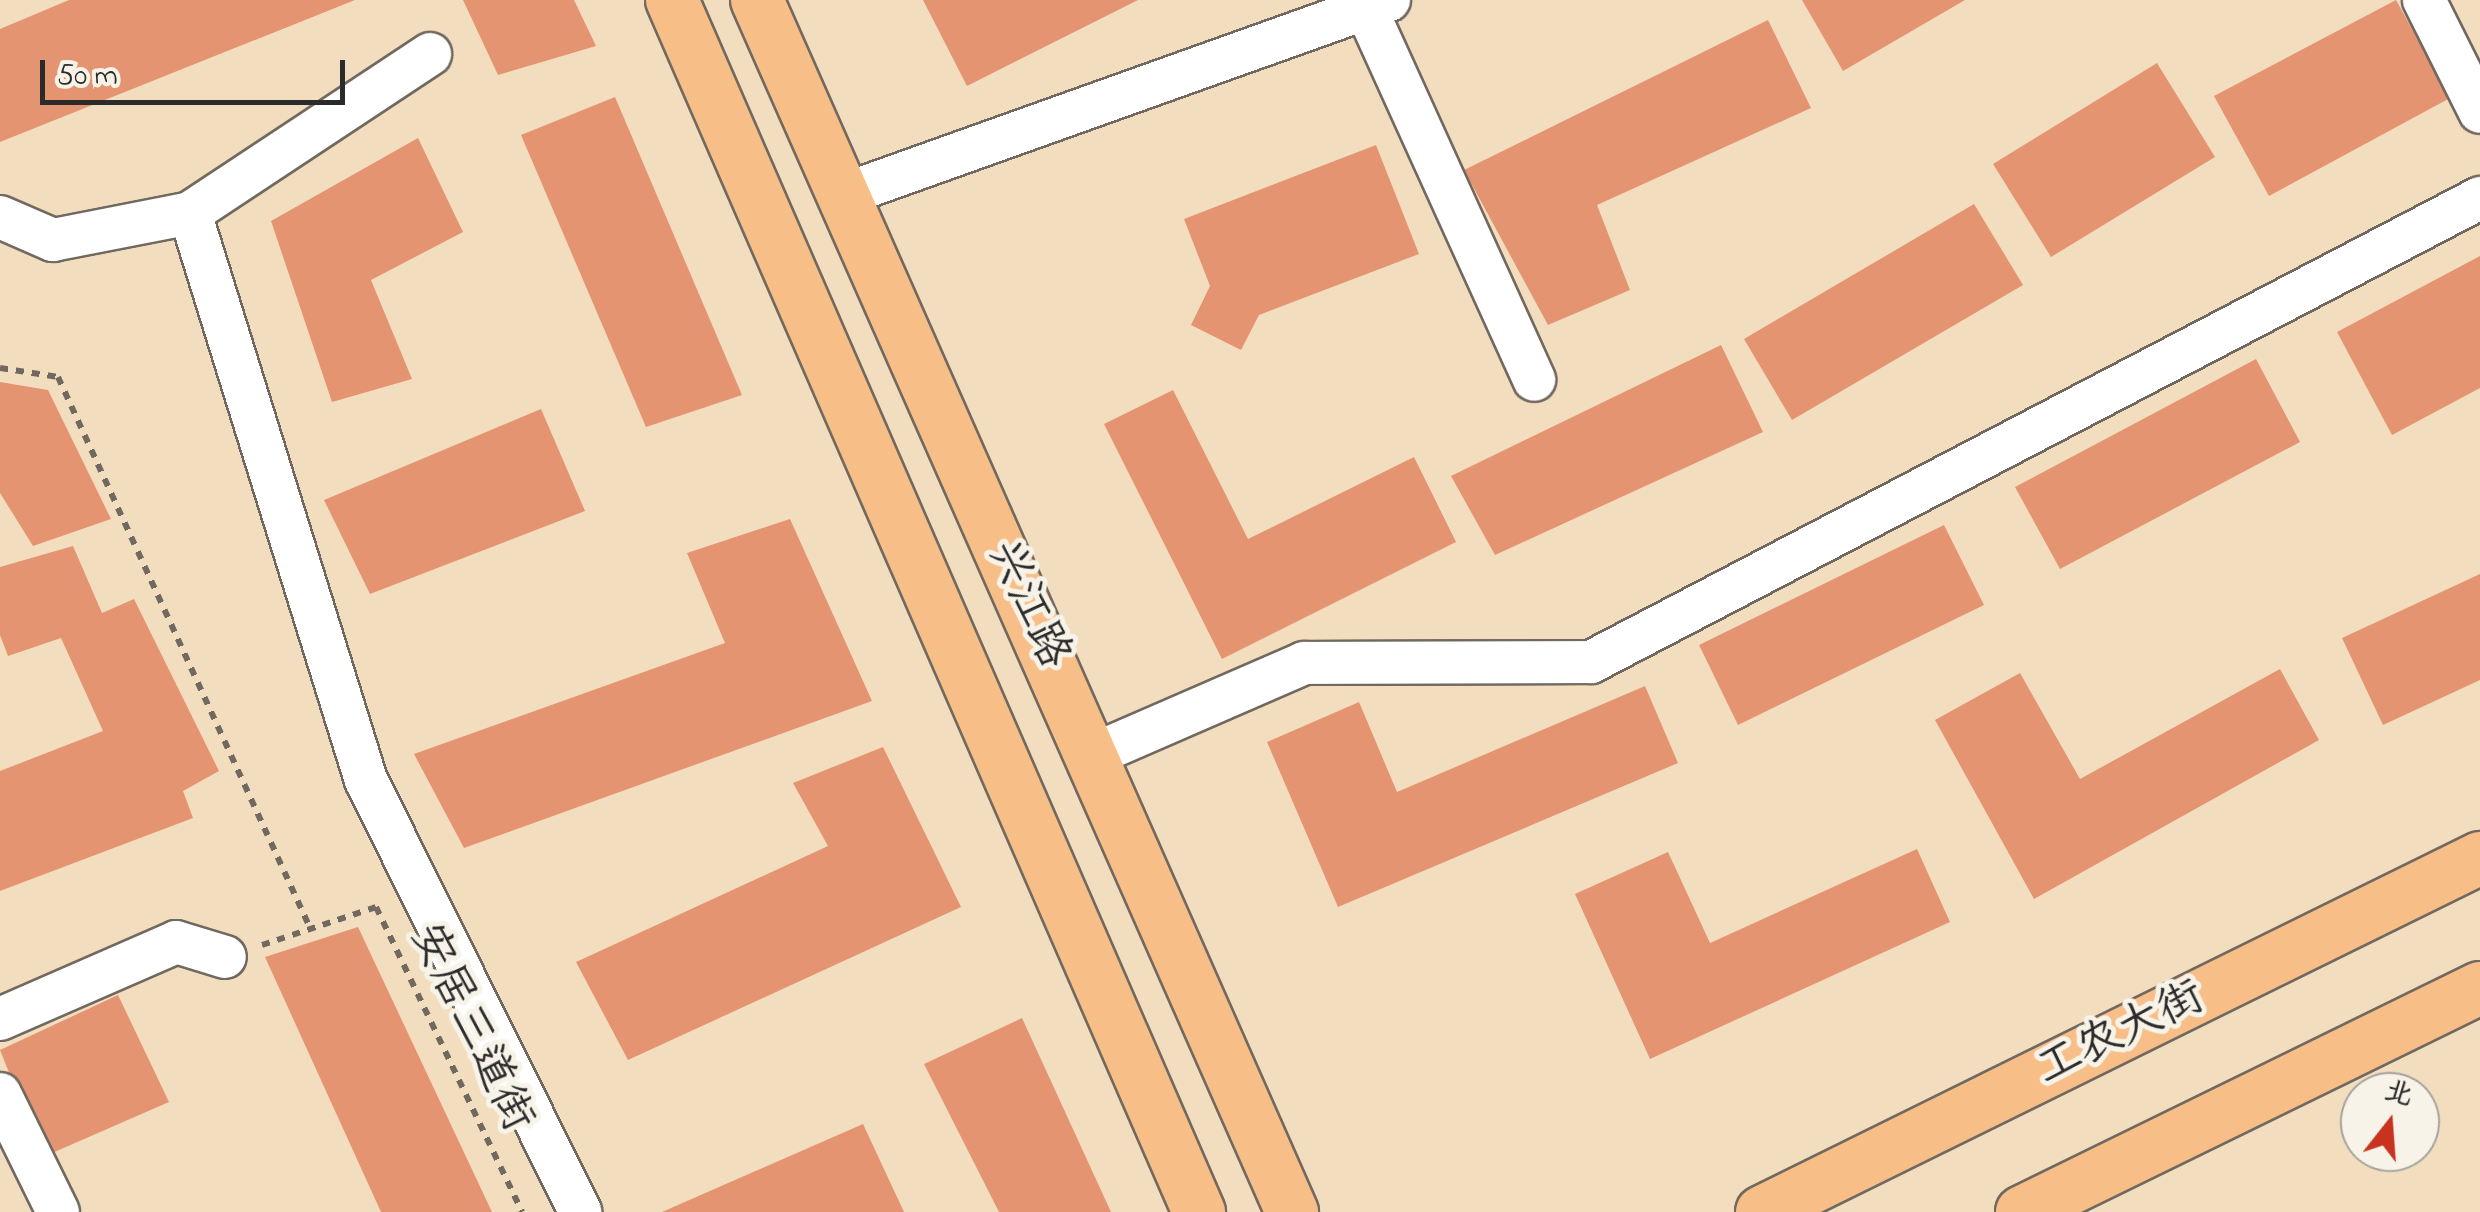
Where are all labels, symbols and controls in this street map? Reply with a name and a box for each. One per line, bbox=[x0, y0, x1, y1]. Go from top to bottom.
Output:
scale bar bbox=[45, 40, 350, 102]
text: 50 m bbox=[57, 55, 118, 99]
street label: 兴江路 bbox=[974, 532, 1080, 678]
street label: 安居三道街 bbox=[396, 915, 544, 1141]
street label: 工农大街 bbox=[2028, 971, 2214, 1099]
text: 北 bbox=[2379, 1071, 2418, 1118]
north arrow bbox=[2340, 1072, 2440, 1172]

